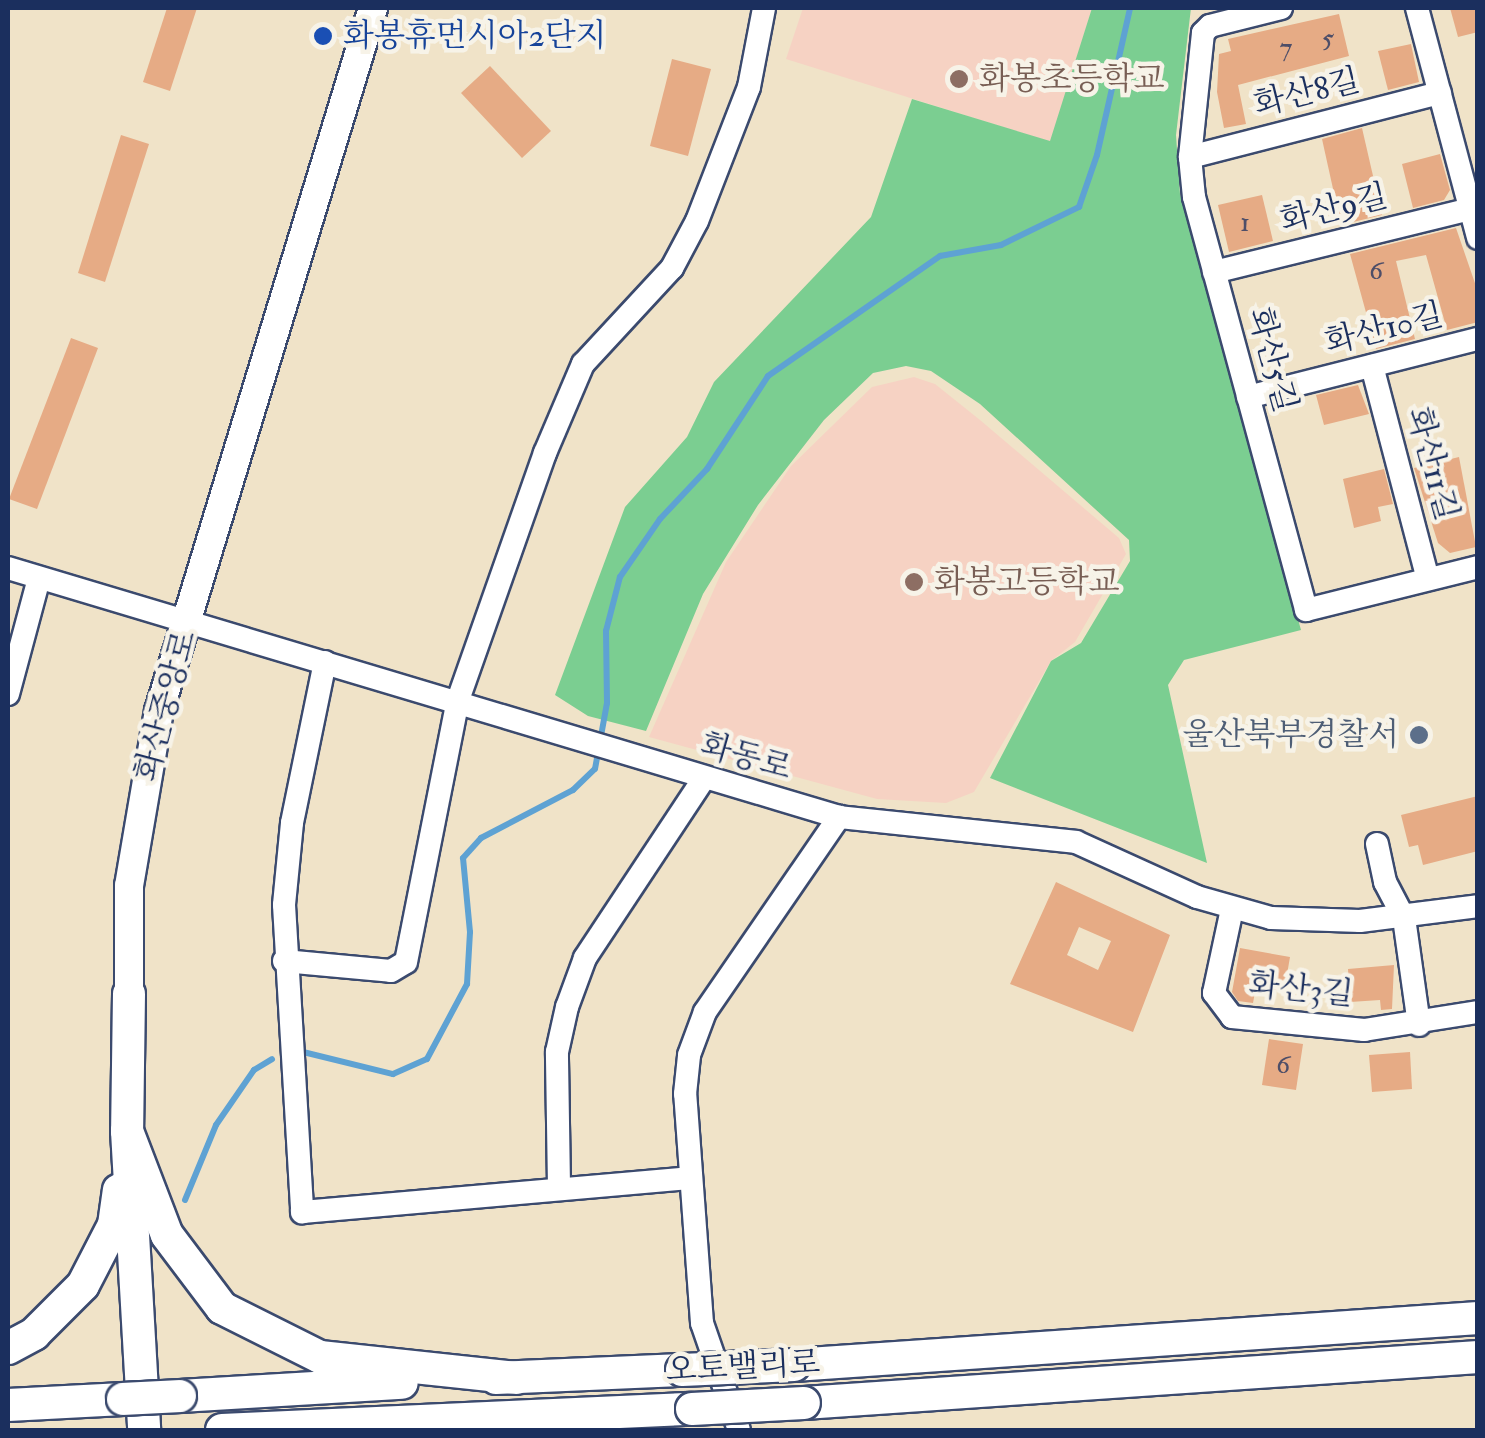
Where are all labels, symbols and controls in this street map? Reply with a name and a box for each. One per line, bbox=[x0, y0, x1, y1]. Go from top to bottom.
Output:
place label: 화봉휴먼시아2단지 bbox=[343, 17, 607, 55]
house number: 5 bbox=[1322, 22, 1334, 56]
marker: 화봉휴먼시아2단지 bbox=[312, 25, 334, 47]
house number: 7 bbox=[1280, 31, 1292, 65]
place label: 화봉초등학교 bbox=[979, 60, 1164, 98]
street label: 화산8길 bbox=[1250, 61, 1364, 125]
marker: 화봉초등학교 bbox=[948, 68, 970, 90]
street label: 화산9길 bbox=[1276, 177, 1392, 241]
house number: 1 bbox=[1240, 206, 1250, 240]
house number: 6 bbox=[1369, 254, 1383, 288]
street label: 화산10길 bbox=[1321, 296, 1447, 362]
street label: 화산5길 bbox=[1240, 303, 1304, 417]
street label: 화산11길 bbox=[1398, 403, 1466, 525]
place label: 화봉고등학교 bbox=[934, 563, 1119, 601]
marker: 화봉고등학교 bbox=[903, 571, 925, 593]
street label: 화산중앙로 bbox=[127, 626, 205, 786]
place label: 울산북부경찰서 bbox=[1183, 716, 1399, 754]
marker: 울산북부경찰서 bbox=[1408, 724, 1430, 746]
street label: 화동로 bbox=[696, 726, 796, 788]
street label: 화산3길 bbox=[1247, 965, 1355, 1015]
house number: 6 bbox=[1276, 1048, 1290, 1082]
street label: 오토밸리로 bbox=[665, 1344, 821, 1390]

